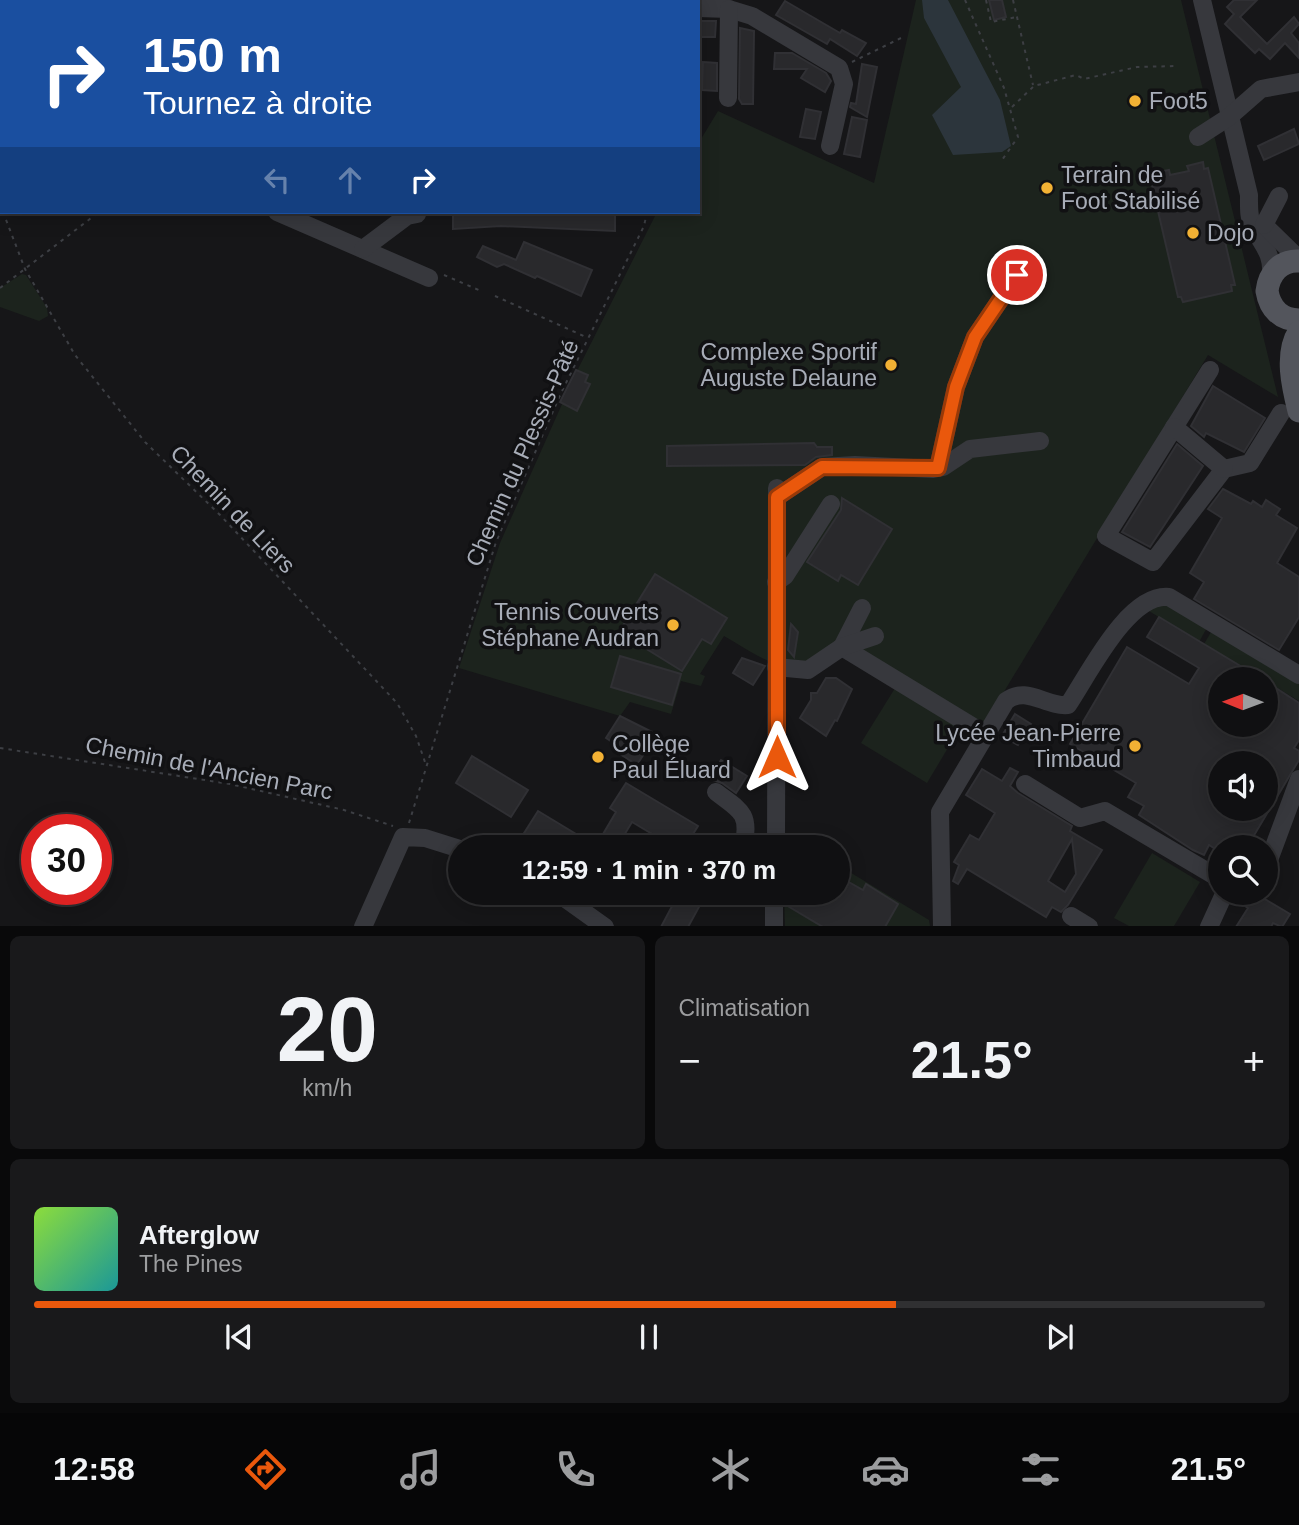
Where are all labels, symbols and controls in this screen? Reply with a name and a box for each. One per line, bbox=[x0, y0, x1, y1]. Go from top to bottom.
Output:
icon: right bbox=[28, 28, 119, 119]
text: 150 m bbox=[143, 28, 282, 82]
text: Tournez à droite bbox=[143, 85, 372, 121]
place label: Foot5 bbox=[1149, 88, 1208, 114]
marker: Foot5 bbox=[1127, 93, 1143, 109]
icon: left bbox=[258, 161, 296, 199]
icon: ahead bbox=[331, 161, 369, 199]
icon: right bbox=[404, 161, 442, 199]
place label: Terrain de Foot Stabilisé bbox=[1061, 162, 1200, 214]
marker: Terrain de Foot Stabilisé bbox=[1039, 180, 1055, 196]
place label: Dojo bbox=[1207, 220, 1254, 246]
marker: Dojo bbox=[1185, 225, 1201, 241]
pin bbox=[987, 245, 1047, 305]
icon: arrive bbox=[998, 256, 1036, 294]
street label: Chemin du Plessis-Pâté bbox=[460, 336, 584, 570]
place label: Complexe Sportif Auguste Delaune bbox=[701, 339, 878, 391]
marker: Complexe Sportif Auguste Delaune bbox=[883, 357, 899, 373]
street label: Chemin de Liers bbox=[165, 440, 301, 578]
place label: Tennis Couverts Stéphane Audran bbox=[481, 599, 659, 651]
marker: Tennis Couverts Stéphane Audran bbox=[665, 617, 681, 633]
north arrow bbox=[1208, 667, 1278, 737]
map controls bbox=[1208, 667, 1278, 905]
position arrow bbox=[740, 720, 814, 794]
place label: Lycée Jean-Pierre Timbaud bbox=[935, 720, 1121, 772]
street label: Chemin de l'Ancien Parc bbox=[83, 731, 335, 805]
place label: Collège Paul Éluard bbox=[612, 731, 731, 783]
marker: Lycée Jean-Pierre Timbaud bbox=[1127, 738, 1143, 754]
marker: Collège Paul Éluard bbox=[590, 749, 606, 765]
button: sound bbox=[1208, 751, 1278, 821]
speed limit sign: 30 bbox=[21, 814, 112, 905]
button: search bbox=[1208, 835, 1278, 905]
text: 12:59 · 1 min · 370 m bbox=[522, 855, 776, 885]
text: 20 bbox=[277, 979, 378, 1080]
text: Climatisation bbox=[679, 995, 810, 1021]
text: 21.5° bbox=[911, 1031, 1033, 1089]
text: − bbox=[679, 1040, 701, 1082]
text: + bbox=[1243, 1040, 1265, 1082]
text: km/h bbox=[302, 1075, 352, 1101]
text: Afterglow bbox=[139, 1220, 259, 1250]
text: The Pines bbox=[139, 1251, 243, 1277]
icon: previous bbox=[220, 1318, 258, 1356]
icon: pause bbox=[630, 1318, 668, 1356]
icon: next bbox=[1041, 1318, 1079, 1356]
icon: directions bbox=[241, 1445, 290, 1494]
icon: music bbox=[396, 1445, 445, 1494]
icon: phone bbox=[551, 1445, 600, 1494]
icon: climate bbox=[706, 1445, 755, 1494]
icon: car bbox=[861, 1445, 910, 1494]
icon: filters bbox=[1016, 1445, 1065, 1494]
text: 12:58 bbox=[53, 1451, 135, 1487]
text: 21.5° bbox=[1171, 1451, 1246, 1487]

